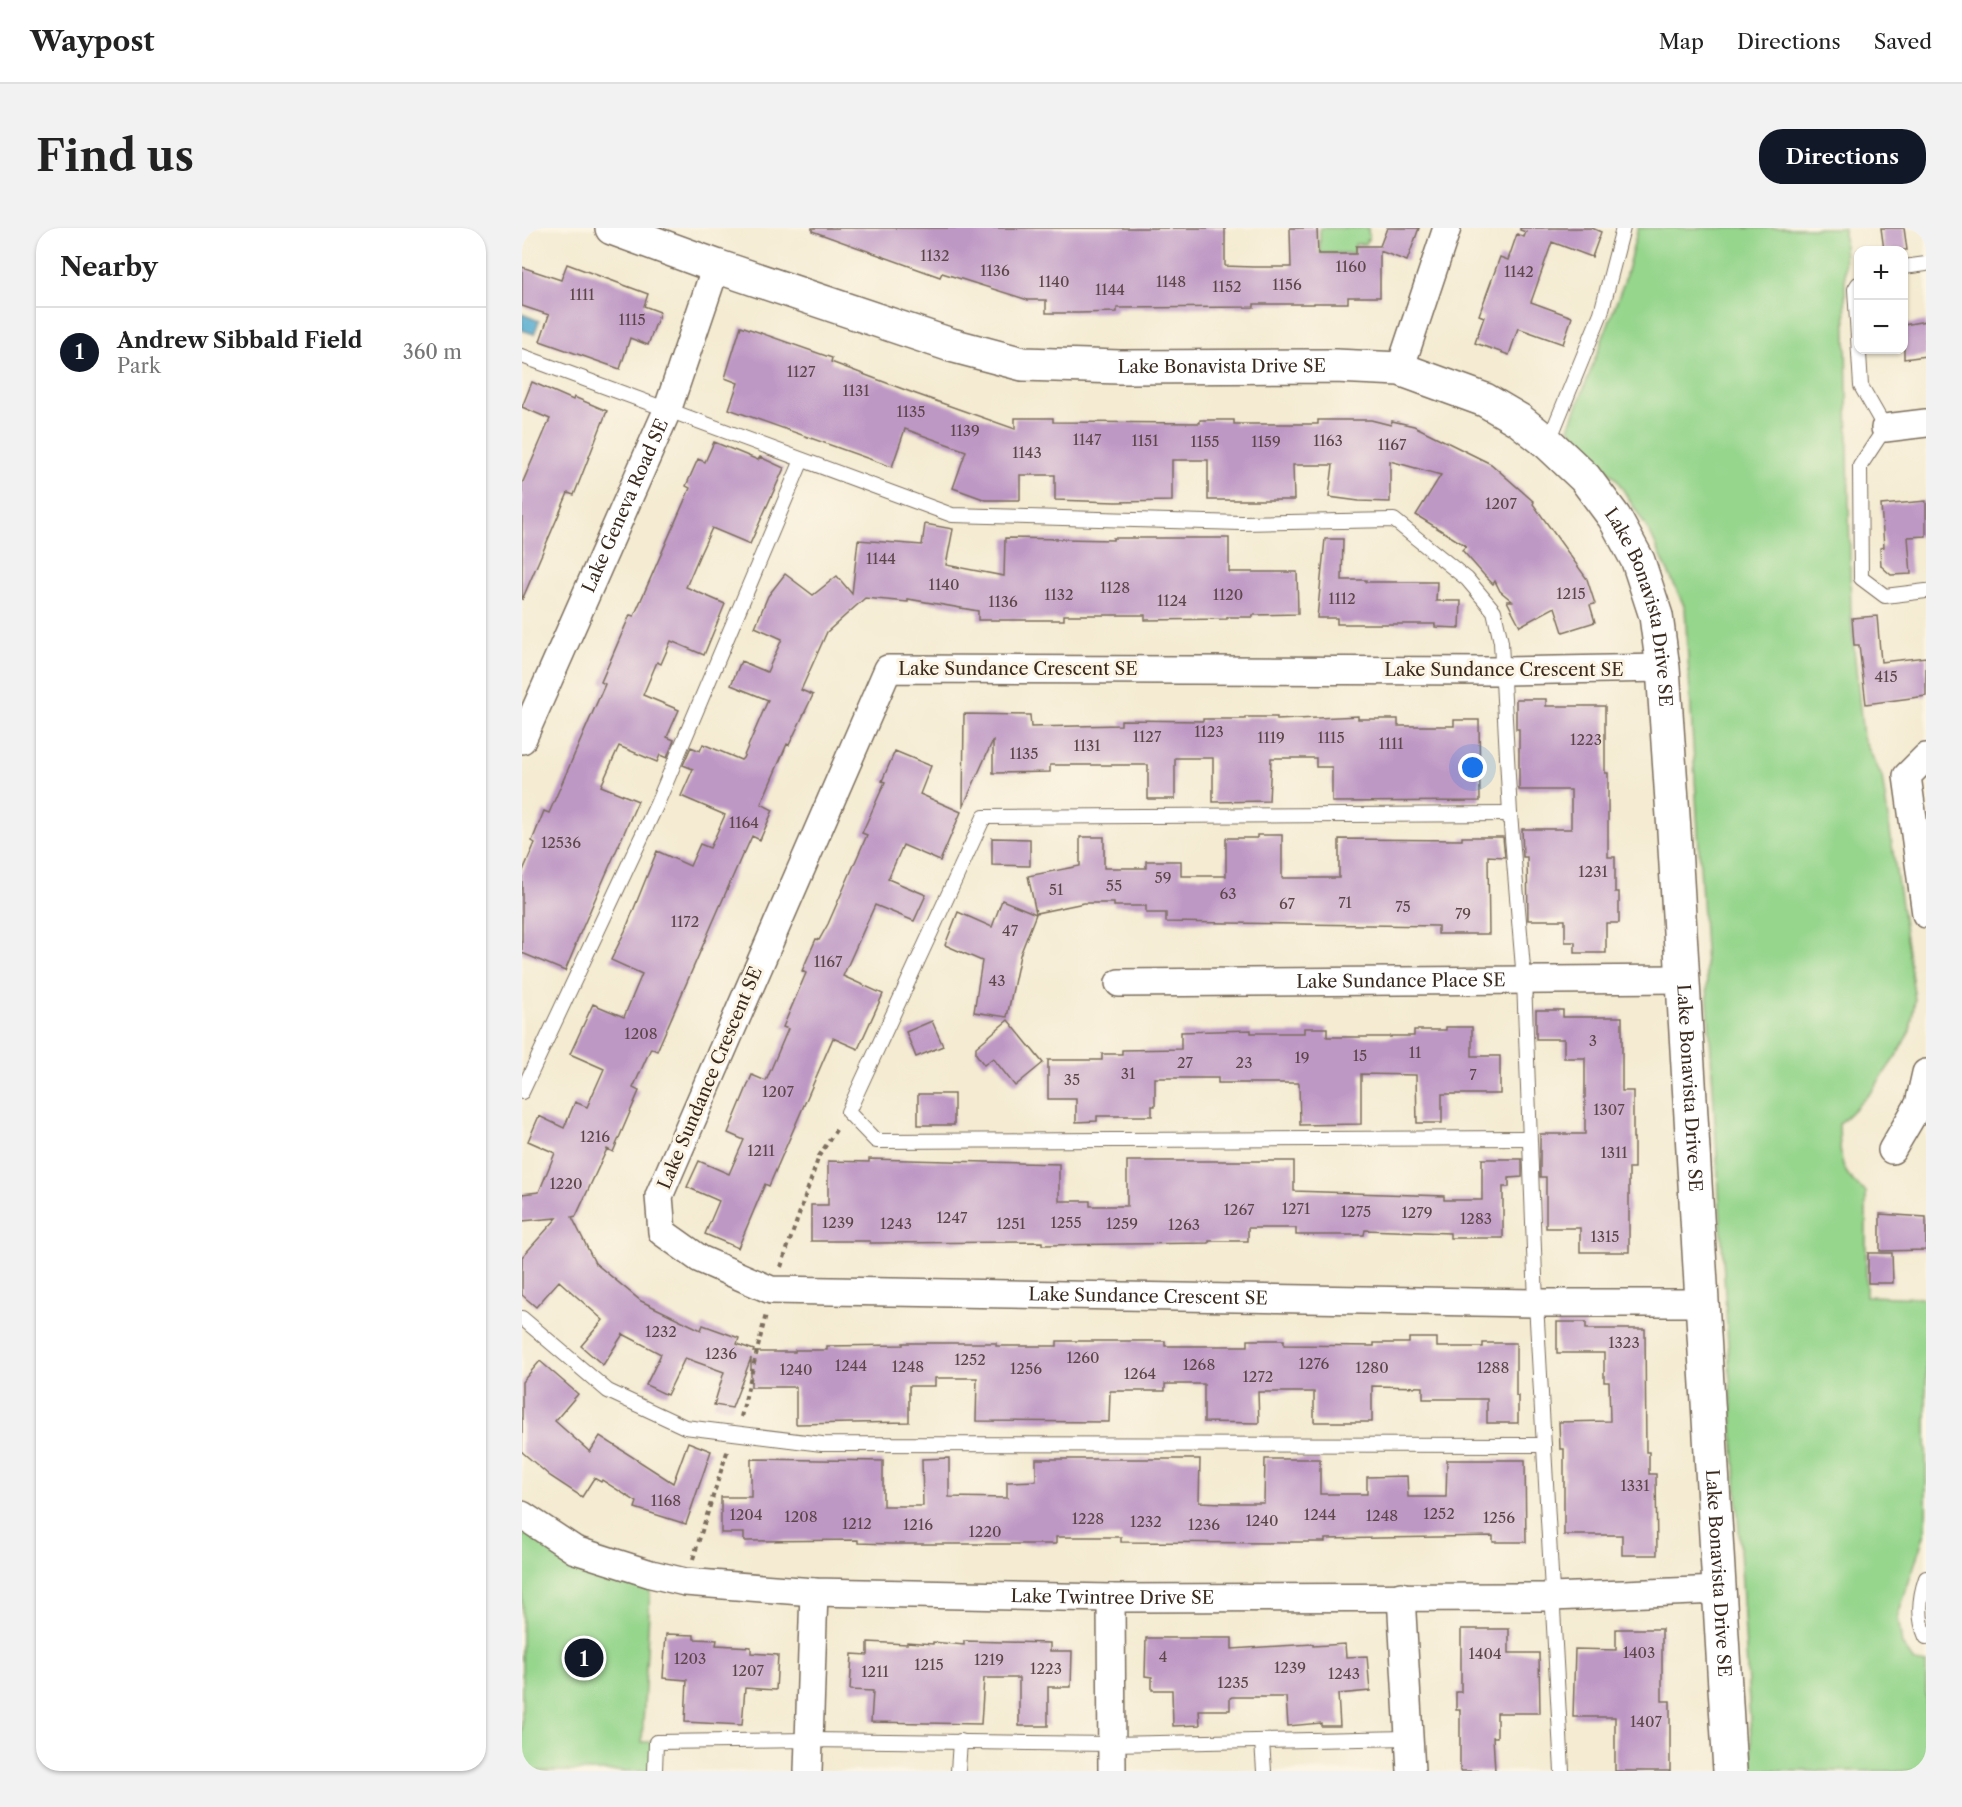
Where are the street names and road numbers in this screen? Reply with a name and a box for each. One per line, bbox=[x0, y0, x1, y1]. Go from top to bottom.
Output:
street label: Lake Bonavista Drive SE bbox=[1118, 355, 1326, 378]
street label: Lake Geneva Road SE bbox=[577, 416, 673, 596]
street label: Lake Bonavista Drive SE bbox=[1600, 503, 1677, 708]
street label: Lake Sundance Crescent SE bbox=[898, 658, 1138, 680]
street label: Lake Sundance Crescent SE bbox=[1384, 659, 1624, 681]
street label: Lake Sundance Crescent SE bbox=[653, 964, 767, 1192]
street label: Lake Sundance Place SE bbox=[1296, 969, 1506, 993]
street label: Lake Bonavista Drive SE bbox=[1672, 983, 1706, 1193]
street label: Lake Sundance Crescent SE bbox=[1028, 1283, 1268, 1309]
street label: Lake Bonavista Drive SE bbox=[1701, 1469, 1735, 1678]
street label: Lake Twintree Drive SE bbox=[1010, 1585, 1214, 1609]

